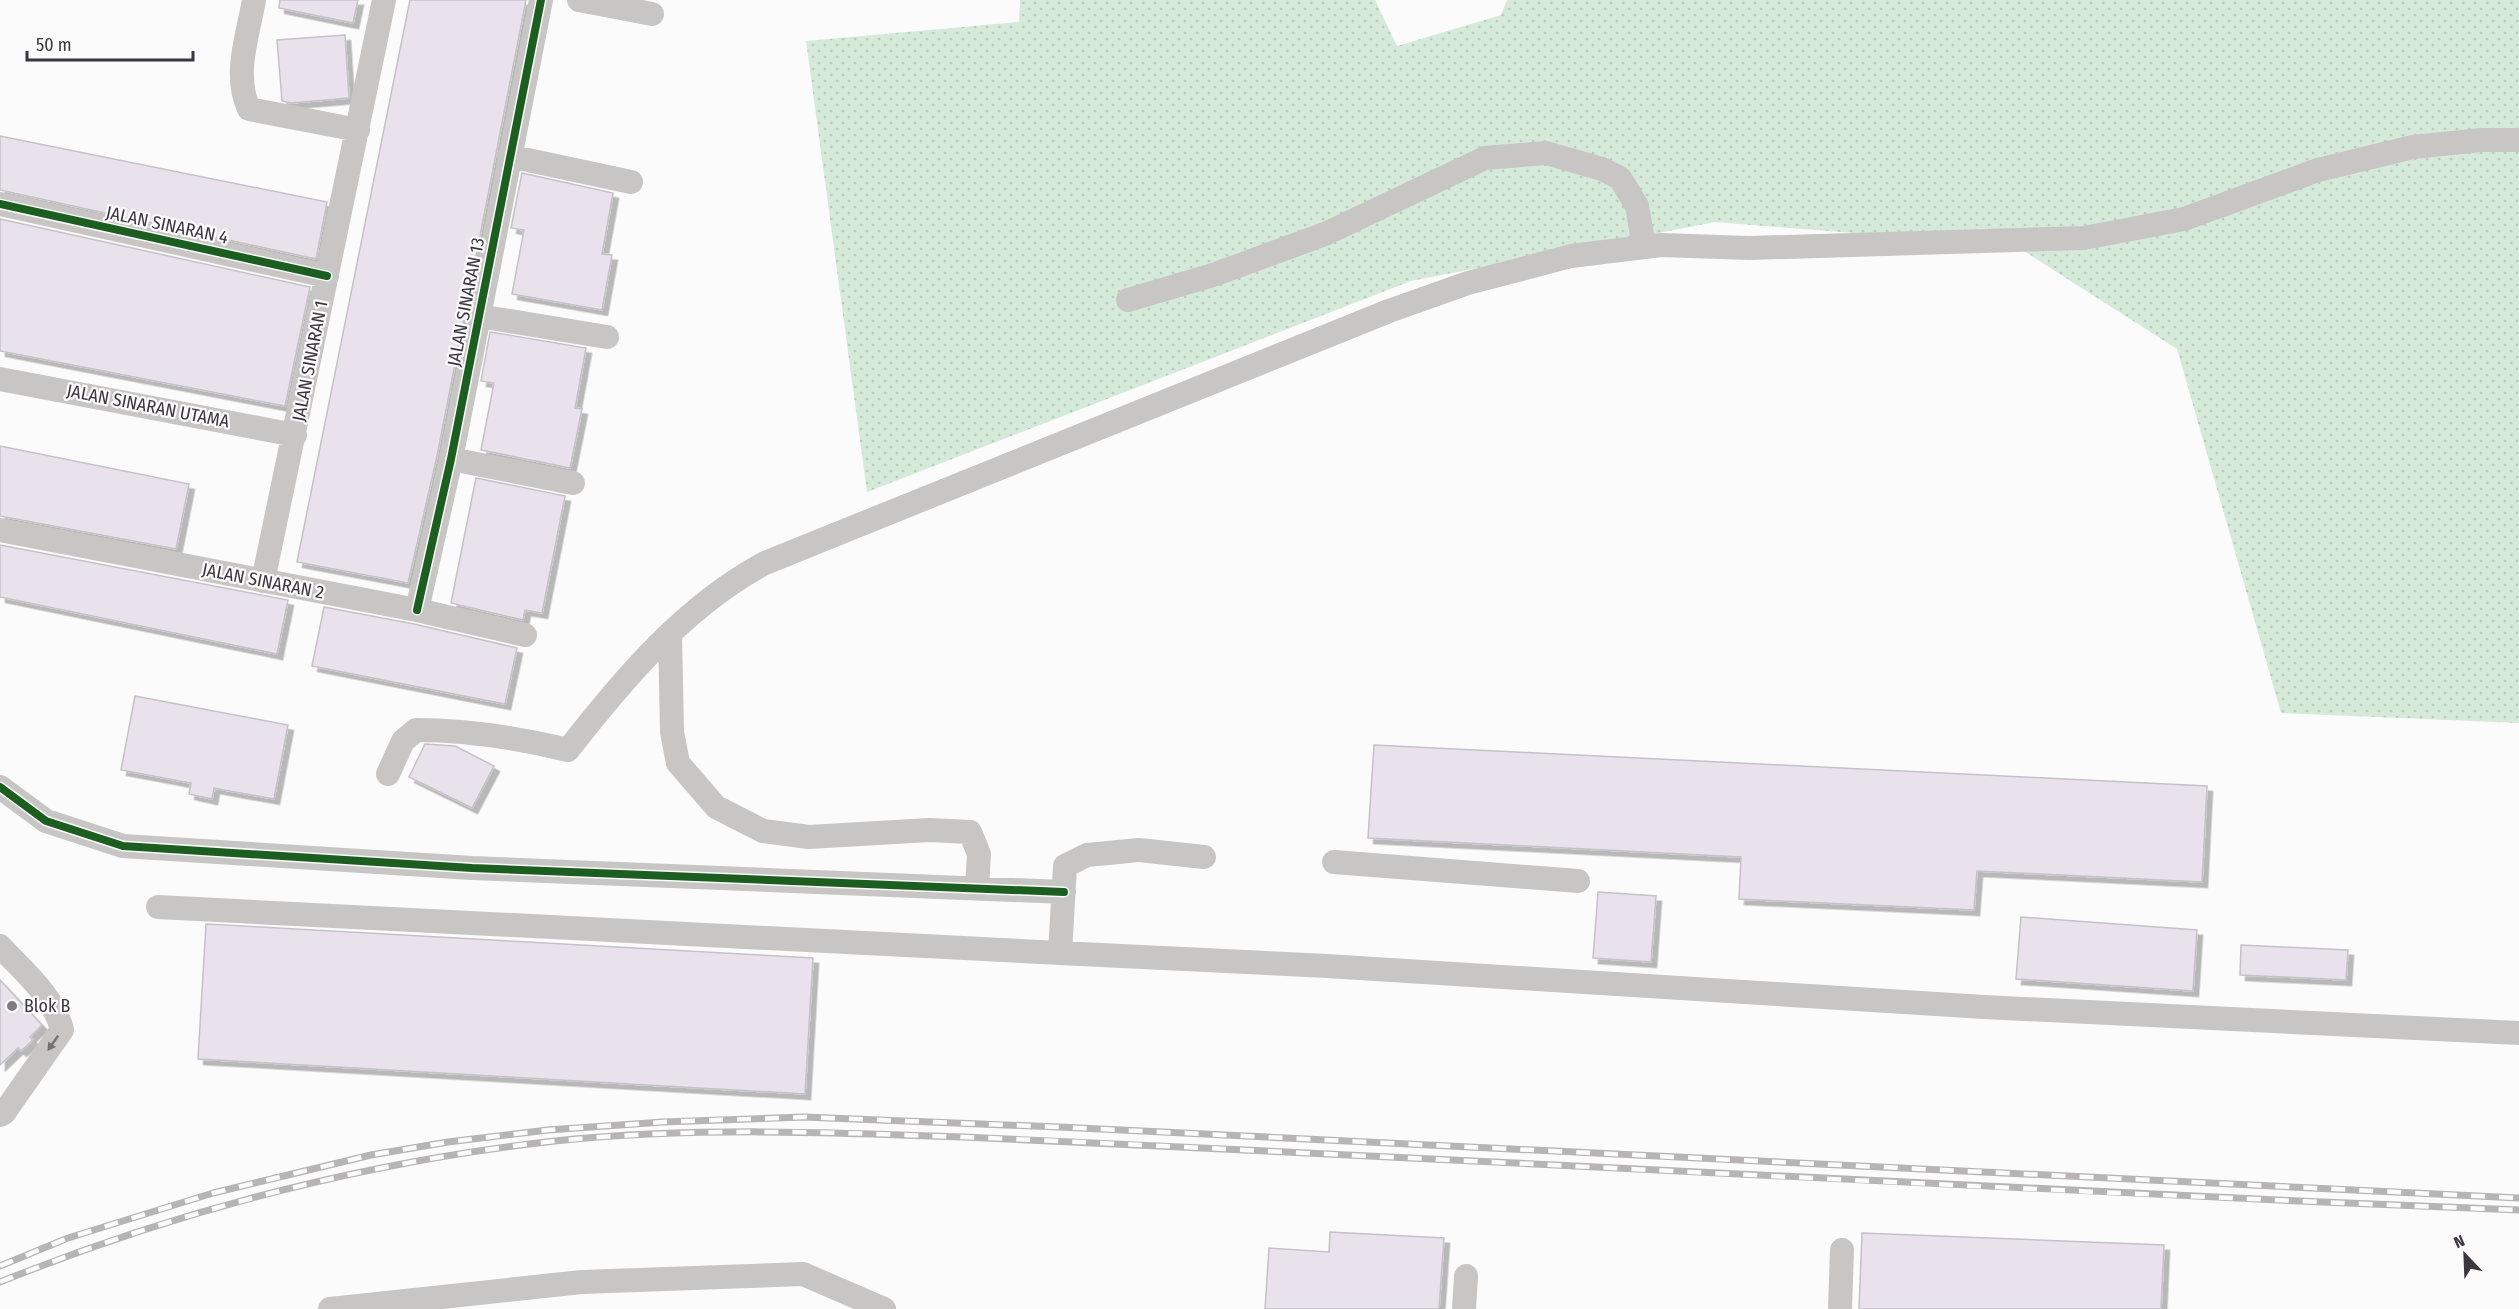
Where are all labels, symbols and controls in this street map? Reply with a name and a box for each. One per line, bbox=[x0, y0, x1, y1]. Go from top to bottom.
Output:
scale bar bbox=[27, 24, 194, 62]
text: 50 m bbox=[36, 34, 72, 56]
street label: JALAN SINARAN 4 bbox=[104, 201, 230, 249]
street label: JALAN SINARAN 13 bbox=[443, 236, 489, 368]
street label: JALAN SINARAN 1 bbox=[288, 299, 332, 423]
street label: JALAN SINARAN UTAMA bbox=[65, 379, 232, 433]
street label: JALAN SINARAN 2 bbox=[200, 558, 326, 604]
place label: Blok B bbox=[24, 995, 71, 1017]
marker: Blok B bbox=[5, 999, 19, 1013]
one-way arrow bbox=[47, 1034, 59, 1050]
north arrow bbox=[2435, 1225, 2495, 1285]
text: N bbox=[2451, 1231, 2467, 1252]

